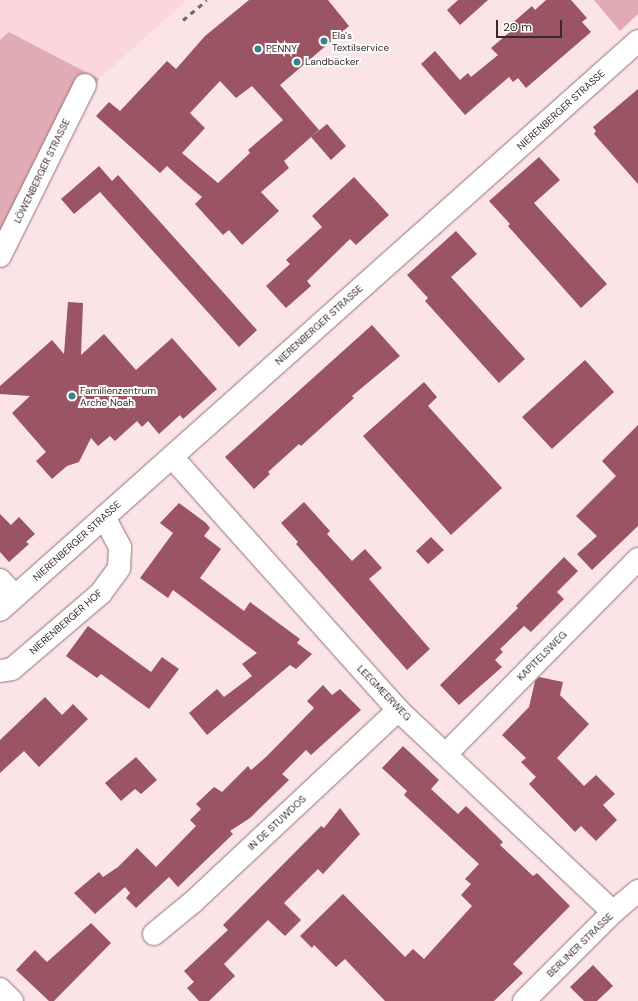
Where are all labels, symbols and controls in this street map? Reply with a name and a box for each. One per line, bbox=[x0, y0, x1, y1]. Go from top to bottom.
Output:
scale bar bbox=[498, 12, 564, 38]
text: 20 m bbox=[503, 19, 532, 35]
place label: Ela's Textilservice bbox=[332, 29, 389, 52]
marker: Ela's Textilservice bbox=[319, 36, 329, 46]
place label: PENNY bbox=[266, 43, 297, 55]
marker: PENNY bbox=[253, 44, 263, 54]
place label: Landbäcker bbox=[305, 56, 359, 68]
marker: Landbäcker bbox=[292, 57, 302, 67]
street label: NIERENBERGER STRASSE bbox=[515, 67, 607, 153]
street label: LÖWENBERGER STRASSE bbox=[11, 117, 73, 225]
street label: NIERENBERGER STRASSE bbox=[273, 282, 365, 368]
place label: Familienzentrum Arche Noah bbox=[80, 384, 156, 408]
marker: Familienzentrum Arche Noah bbox=[67, 391, 77, 401]
street label: NIERENBERGER STRASSE bbox=[31, 498, 123, 584]
street label: NIERENBERGER HOF bbox=[27, 587, 105, 657]
street label: KAPITELSWEG bbox=[515, 629, 569, 683]
street label: LEEGMEERWEG bbox=[354, 663, 414, 723]
street label: IN DE STUWDOS bbox=[245, 793, 309, 853]
street label: BERLINER STRASSE bbox=[544, 910, 616, 980]

